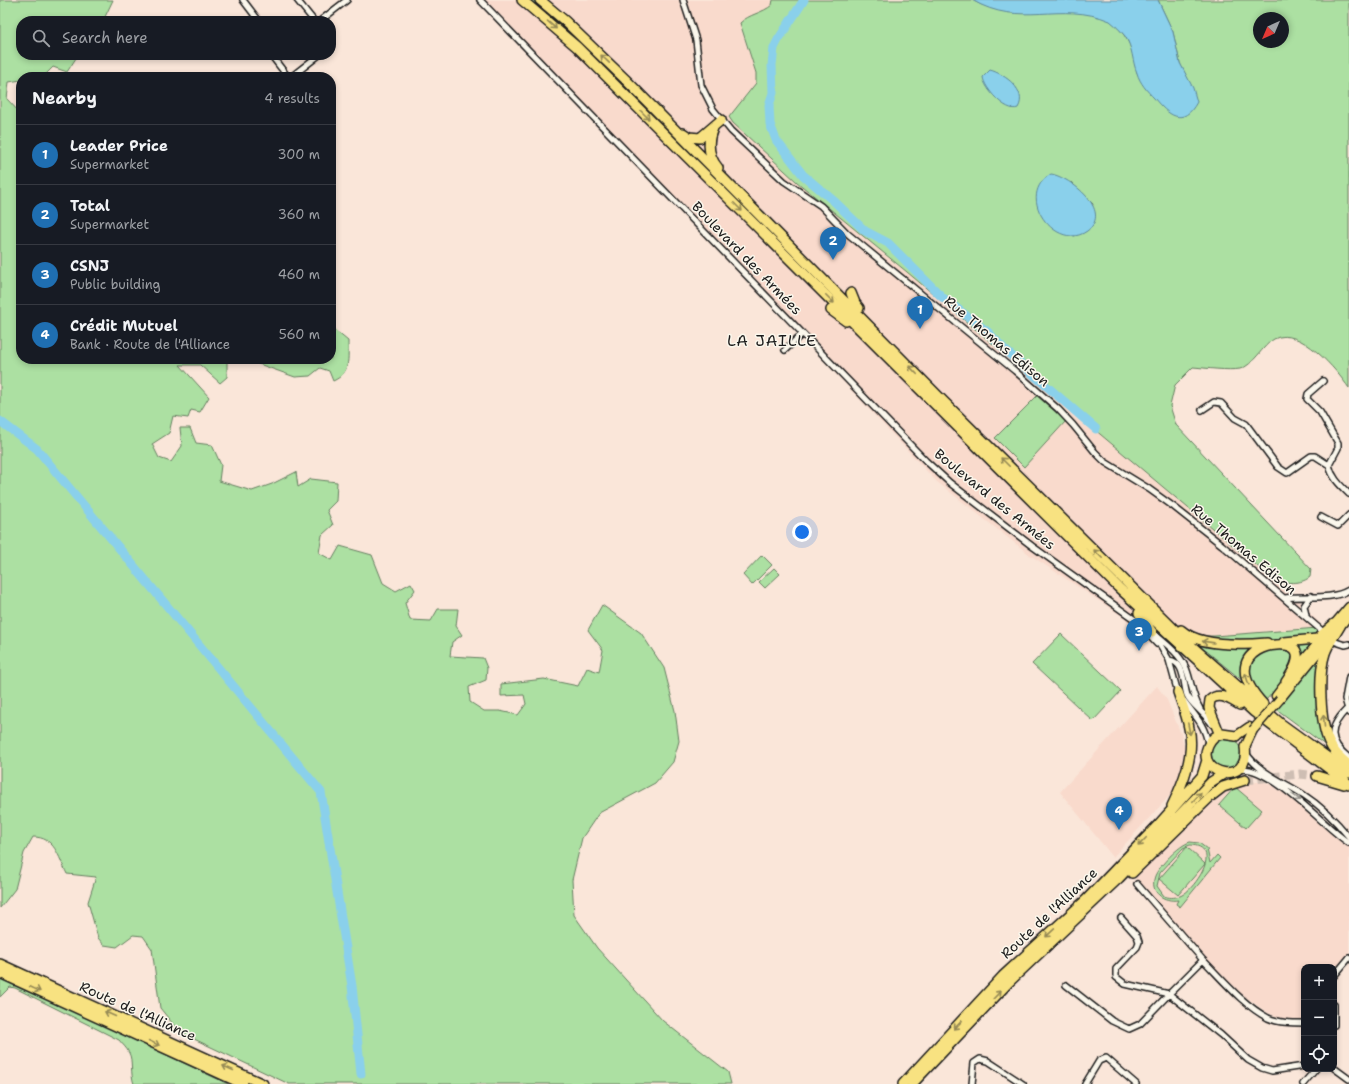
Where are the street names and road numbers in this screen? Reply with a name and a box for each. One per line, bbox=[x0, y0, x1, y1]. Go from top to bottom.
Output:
street label: Boulevard des Armées bbox=[688, 197, 806, 319]
street label: Rue Thomas Edison bbox=[941, 292, 1054, 391]
street label: Boulevard des Armées bbox=[931, 445, 1059, 553]
street label: Rue Thomas Edison bbox=[1188, 500, 1301, 599]
street label: Route de l'Alliance bbox=[997, 864, 1101, 962]
street label: Route de l'Alliance bbox=[77, 977, 199, 1045]

